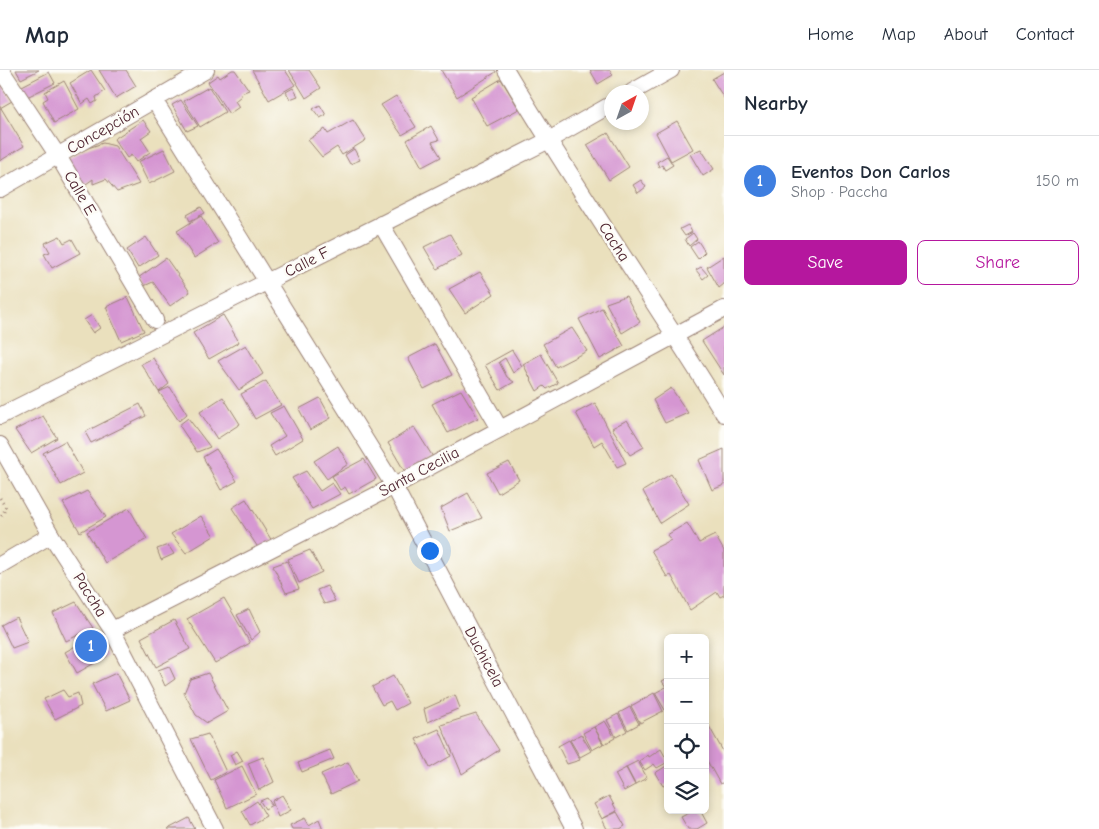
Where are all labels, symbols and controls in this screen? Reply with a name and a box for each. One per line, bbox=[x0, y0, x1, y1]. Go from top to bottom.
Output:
text: Map bbox=[25, 21, 69, 49]
text: Home bbox=[807, 24, 854, 45]
text: Map bbox=[882, 24, 916, 45]
text: About bbox=[944, 24, 988, 45]
text: Contact bbox=[1016, 24, 1074, 45]
north arrow bbox=[604, 85, 649, 130]
text: Nearby bbox=[744, 91, 808, 115]
street label: Concepción bbox=[64, 102, 142, 158]
text: Eventos Don Carlos bbox=[791, 161, 950, 183]
street label: Calle E bbox=[60, 168, 100, 219]
text: 1 bbox=[757, 172, 763, 190]
text: 150 m bbox=[1036, 172, 1079, 190]
text: Shop · Paccha bbox=[791, 183, 888, 201]
street label: Cacha bbox=[595, 219, 633, 265]
button: Save bbox=[744, 240, 907, 285]
button: Share bbox=[917, 240, 1079, 285]
street label: Calle F bbox=[282, 243, 333, 281]
street label: Santa Cecilia bbox=[376, 443, 462, 501]
your location bbox=[417, 538, 443, 564]
street label: Paccha bbox=[69, 570, 111, 620]
street label: Duchicela bbox=[461, 624, 507, 690]
pin: 1 bbox=[75, 627, 107, 665]
map controls bbox=[664, 634, 709, 814]
button: + bbox=[664, 634, 709, 679]
button: − bbox=[664, 679, 709, 724]
button: locate bbox=[664, 724, 709, 769]
button: layers bbox=[664, 769, 709, 814]

